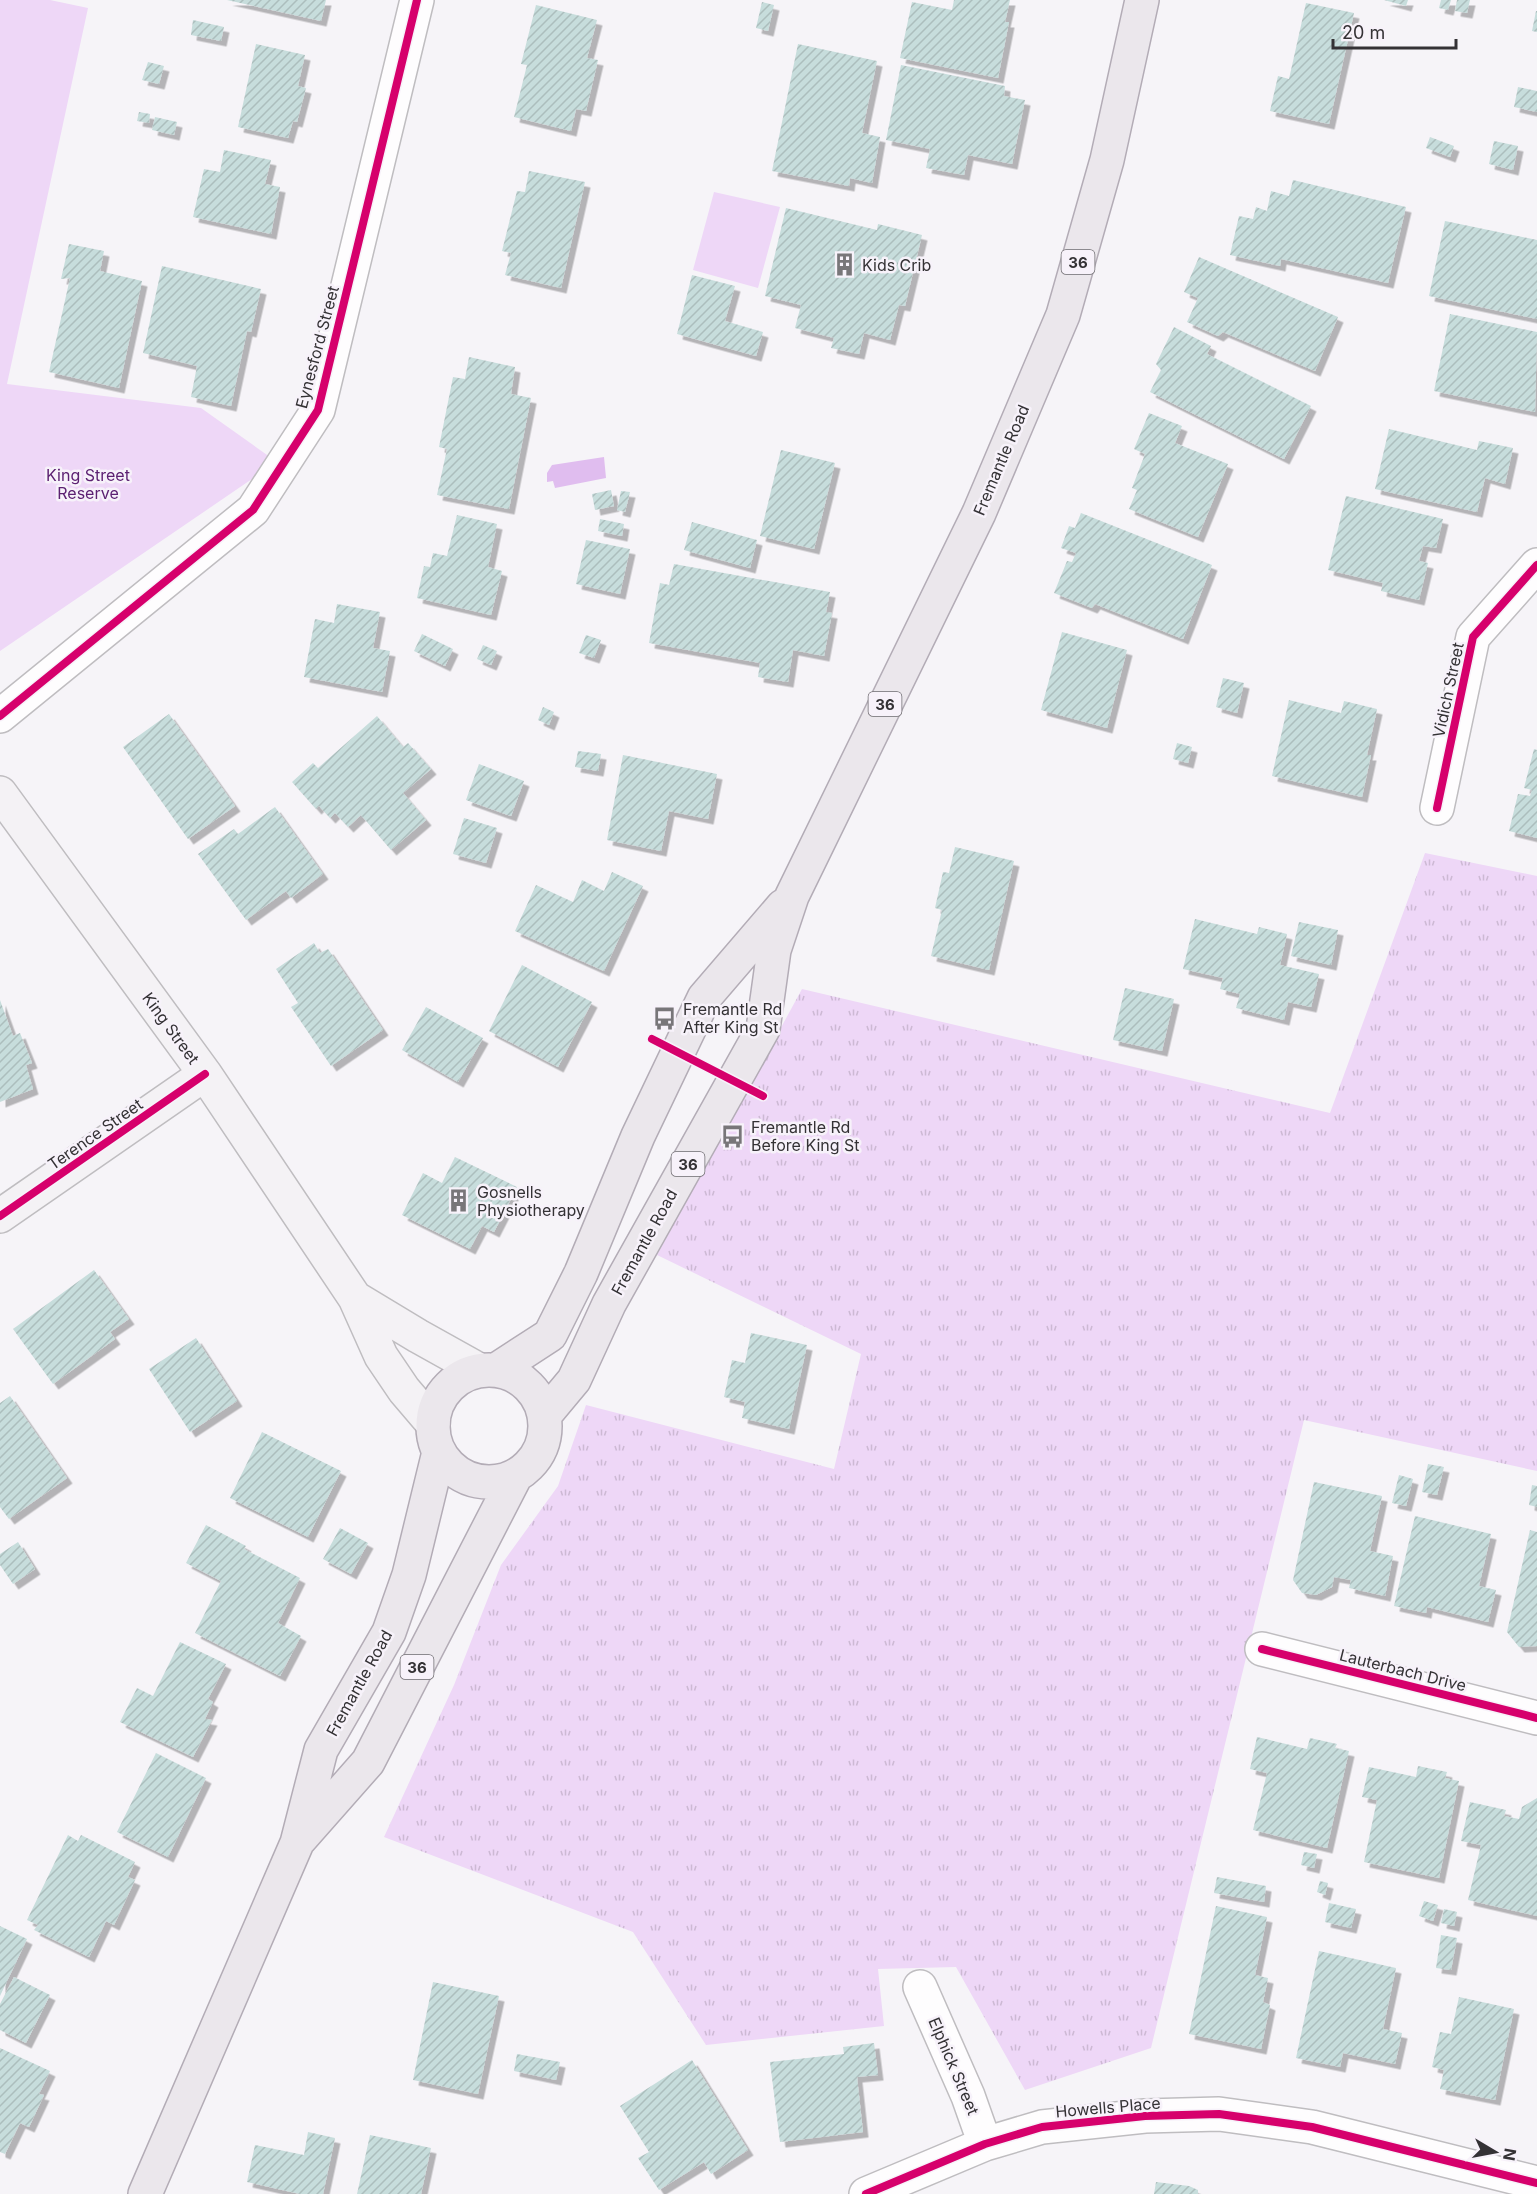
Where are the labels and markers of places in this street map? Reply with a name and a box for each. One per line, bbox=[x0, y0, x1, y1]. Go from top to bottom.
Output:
building icon: Kids Crib bbox=[831, 252, 857, 278]
place label: Kids Crib bbox=[862, 255, 931, 275]
place label: Fremantle Rd After King St bbox=[683, 999, 782, 1037]
bus stop icon: Fremantle Rd After King St bbox=[652, 1005, 678, 1031]
place label: Fremantle Rd Before King St bbox=[751, 1117, 860, 1155]
bus stop icon: Fremantle Rd Before King St bbox=[720, 1123, 746, 1149]
place label: Gosnells Physiotherapy bbox=[477, 1182, 585, 1220]
building icon: Gosnells Physiotherapy bbox=[446, 1188, 472, 1214]

